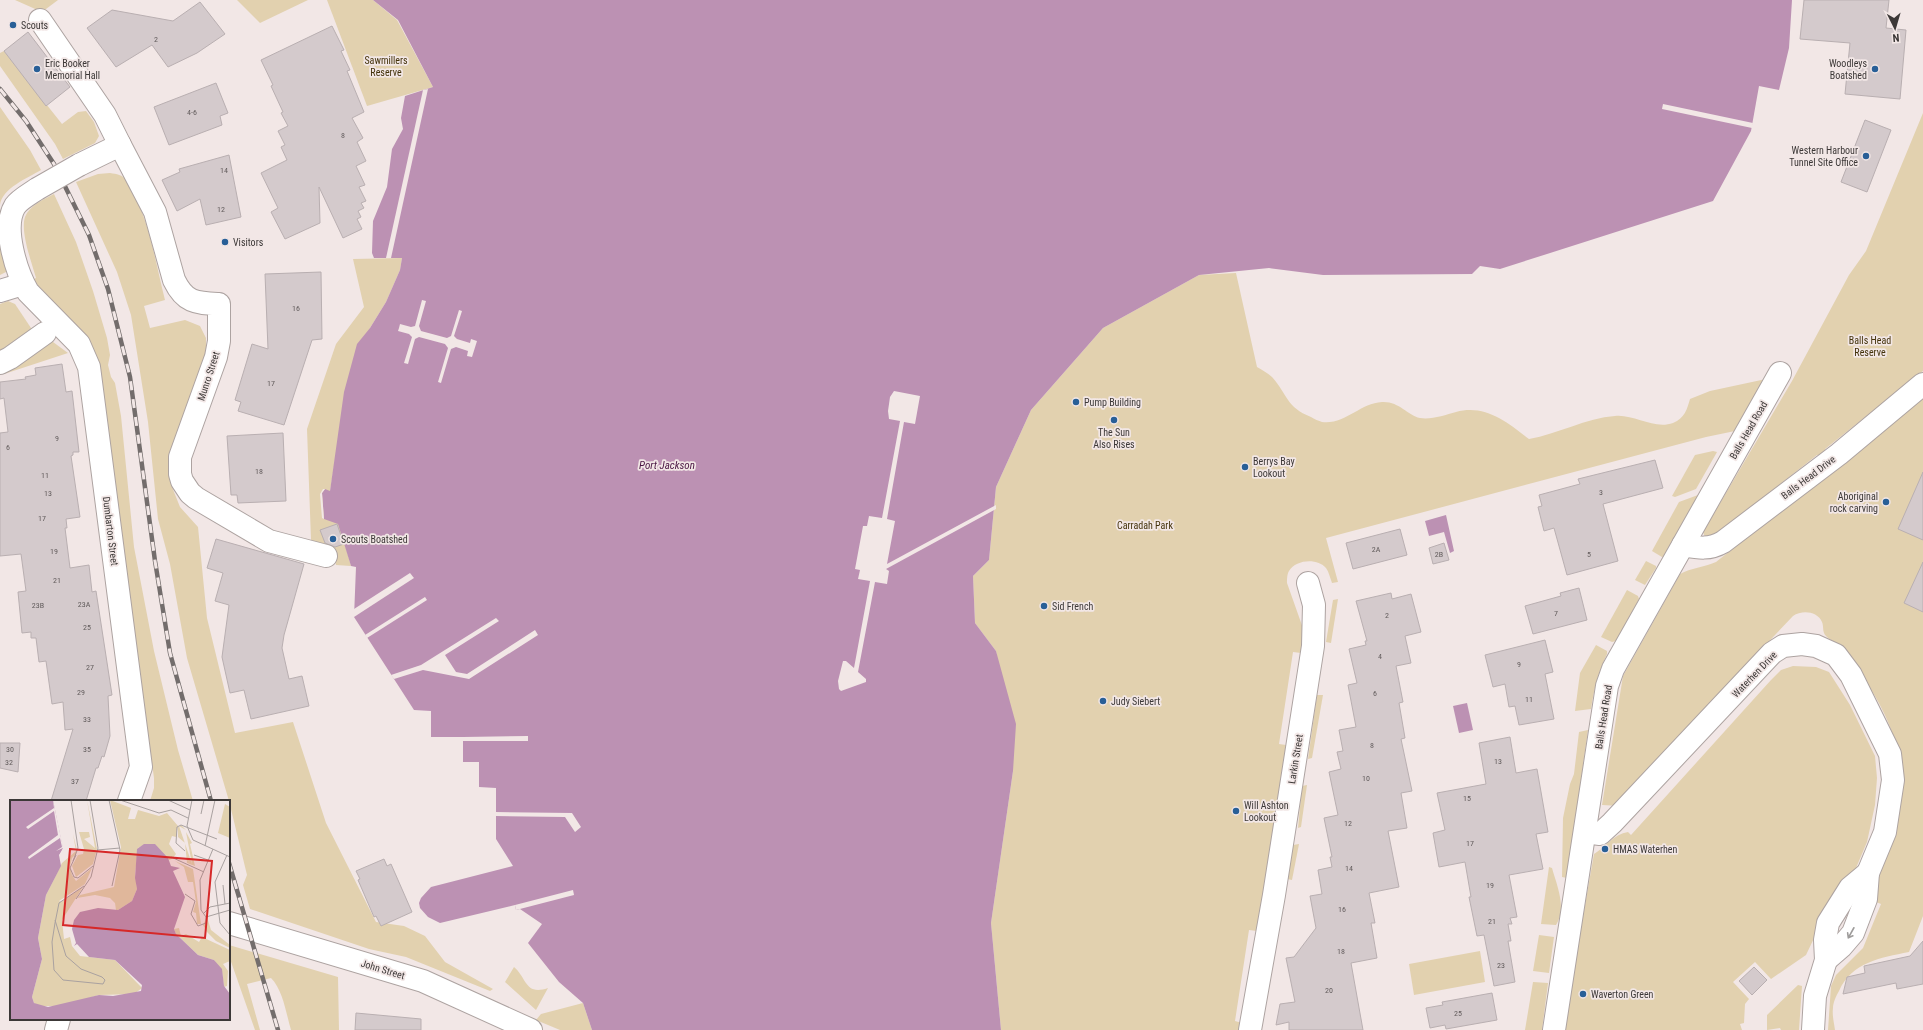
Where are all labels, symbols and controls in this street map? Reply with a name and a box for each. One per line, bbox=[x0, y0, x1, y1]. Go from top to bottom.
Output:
north arrow bbox=[1875, 8, 1915, 48]
marker: Scouts bbox=[8, 20, 18, 30]
place label: Scouts bbox=[21, 20, 49, 31]
text: N bbox=[1892, 31, 1900, 44]
house number: 2 bbox=[154, 35, 158, 44]
park label: Sawmillers Reserve bbox=[364, 55, 408, 78]
place label: Eric Booker Memorial Hall bbox=[45, 58, 100, 81]
place label: Woodleys Boatshed bbox=[1829, 58, 1867, 81]
marker: Eric Booker Memorial Hall bbox=[32, 64, 42, 74]
marker: Woodleys Boatshed bbox=[1870, 64, 1880, 74]
house number: 4-6 bbox=[187, 108, 197, 117]
house number: 8 bbox=[341, 131, 345, 140]
place label: Western Harbour Tunnel Site Office bbox=[1789, 145, 1858, 168]
marker: Western Harbour Tunnel Site Office bbox=[1861, 151, 1871, 161]
house number: 14 bbox=[220, 166, 228, 175]
house number: 12 bbox=[217, 205, 225, 214]
marker: Visitors bbox=[220, 237, 230, 247]
place label: Visitors bbox=[233, 237, 264, 248]
house number: 16 bbox=[292, 304, 300, 313]
park label: Balls Head Reserve bbox=[1849, 335, 1891, 358]
street label: Munro Street bbox=[195, 350, 222, 402]
house number: 17 bbox=[267, 379, 275, 388]
marker: Pump Building bbox=[1071, 397, 1081, 407]
place label: Pump Building bbox=[1084, 397, 1141, 408]
street label: Balls Head Road bbox=[1727, 399, 1769, 461]
marker: The Sun Also Rises bbox=[1109, 415, 1119, 425]
place label: The Sun Also Rises bbox=[1093, 427, 1135, 450]
house number: 9 bbox=[55, 434, 59, 443]
house number: 6 bbox=[6, 443, 10, 452]
street label: Balls Head Drive bbox=[1779, 453, 1838, 501]
place label: Berrys Bay Lookout bbox=[1253, 456, 1295, 479]
water label: Port Jackson bbox=[639, 459, 695, 472]
marker: Berrys Bay Lookout bbox=[1240, 462, 1250, 472]
house number: 18 bbox=[255, 467, 263, 476]
house number: 11 bbox=[41, 471, 49, 480]
house number: 3 bbox=[1599, 488, 1603, 497]
house number: 13 bbox=[44, 489, 52, 498]
place label: Aboriginal rock carving bbox=[1830, 491, 1878, 514]
street label: Dumbarton Street bbox=[101, 496, 120, 566]
marker: Aboriginal rock carving bbox=[1881, 497, 1891, 507]
house number: 17 bbox=[38, 514, 46, 523]
park label: Carradah Park bbox=[1117, 520, 1173, 531]
marker: Scouts Boatshed bbox=[328, 534, 338, 544]
place label: Scouts Boatshed bbox=[341, 534, 408, 545]
house number: 2A bbox=[1372, 545, 1381, 554]
house number: 19 bbox=[50, 547, 58, 556]
house number: 2B bbox=[1435, 550, 1443, 559]
house number: 5 bbox=[1587, 550, 1591, 559]
house number: 21 bbox=[53, 576, 61, 585]
house number: 23A bbox=[78, 600, 91, 609]
house number: 23B bbox=[32, 601, 44, 610]
marker: Sid French bbox=[1039, 601, 1049, 611]
place label: Sid French bbox=[1052, 601, 1094, 612]
house number: 7 bbox=[1554, 609, 1558, 618]
house number: 2 bbox=[1385, 611, 1389, 620]
house number: 25 bbox=[83, 623, 91, 632]
street label: Waterhen Drive bbox=[1730, 649, 1779, 700]
house number: 4 bbox=[1378, 652, 1382, 661]
house number: 9 bbox=[1517, 660, 1521, 669]
house number: 27 bbox=[86, 663, 94, 672]
street label: Balls Head Road bbox=[1593, 684, 1614, 750]
house number: 29 bbox=[77, 688, 85, 697]
house number: 6 bbox=[1373, 689, 1377, 698]
house number: 11 bbox=[1525, 695, 1533, 704]
marker: Judy Siebert bbox=[1098, 696, 1108, 706]
place label: Judy Siebert bbox=[1111, 696, 1160, 707]
house number: 33 bbox=[83, 715, 91, 724]
street label: Larkin Street bbox=[1286, 734, 1305, 785]
house number: 8 bbox=[1370, 741, 1374, 750]
house number: 30 bbox=[6, 745, 14, 754]
house number: 35 bbox=[83, 745, 91, 754]
house number: 13 bbox=[1494, 757, 1502, 766]
house number: 32 bbox=[5, 758, 13, 767]
house number: 10 bbox=[1362, 774, 1370, 783]
house number: 37 bbox=[71, 777, 79, 786]
house number: 15 bbox=[1463, 794, 1471, 803]
inset map bbox=[10, 800, 230, 1020]
place label: Will Ashton Lookout bbox=[1244, 800, 1289, 823]
marker: Will Ashton Lookout bbox=[1231, 806, 1241, 816]
house number: 12 bbox=[1344, 819, 1352, 828]
house number: 17 bbox=[1466, 839, 1474, 848]
marker: HMAS Waterhen bbox=[1600, 844, 1610, 854]
place label: HMAS Waterhen bbox=[1613, 844, 1678, 855]
house number: 14 bbox=[1345, 864, 1353, 873]
house number: 19 bbox=[1486, 881, 1494, 890]
house number: 16 bbox=[1338, 905, 1346, 914]
house number: 21 bbox=[1488, 917, 1496, 926]
one-way arrow bbox=[1847, 927, 1855, 939]
house number: 18 bbox=[1337, 947, 1345, 956]
street label: John Street bbox=[360, 958, 406, 981]
house number: 23 bbox=[1497, 961, 1505, 970]
house number: 20 bbox=[1325, 986, 1333, 995]
marker: Waverton Green bbox=[1578, 989, 1588, 999]
place label: Waverton Green bbox=[1591, 989, 1654, 1000]
house number: 25 bbox=[1454, 1009, 1462, 1018]

